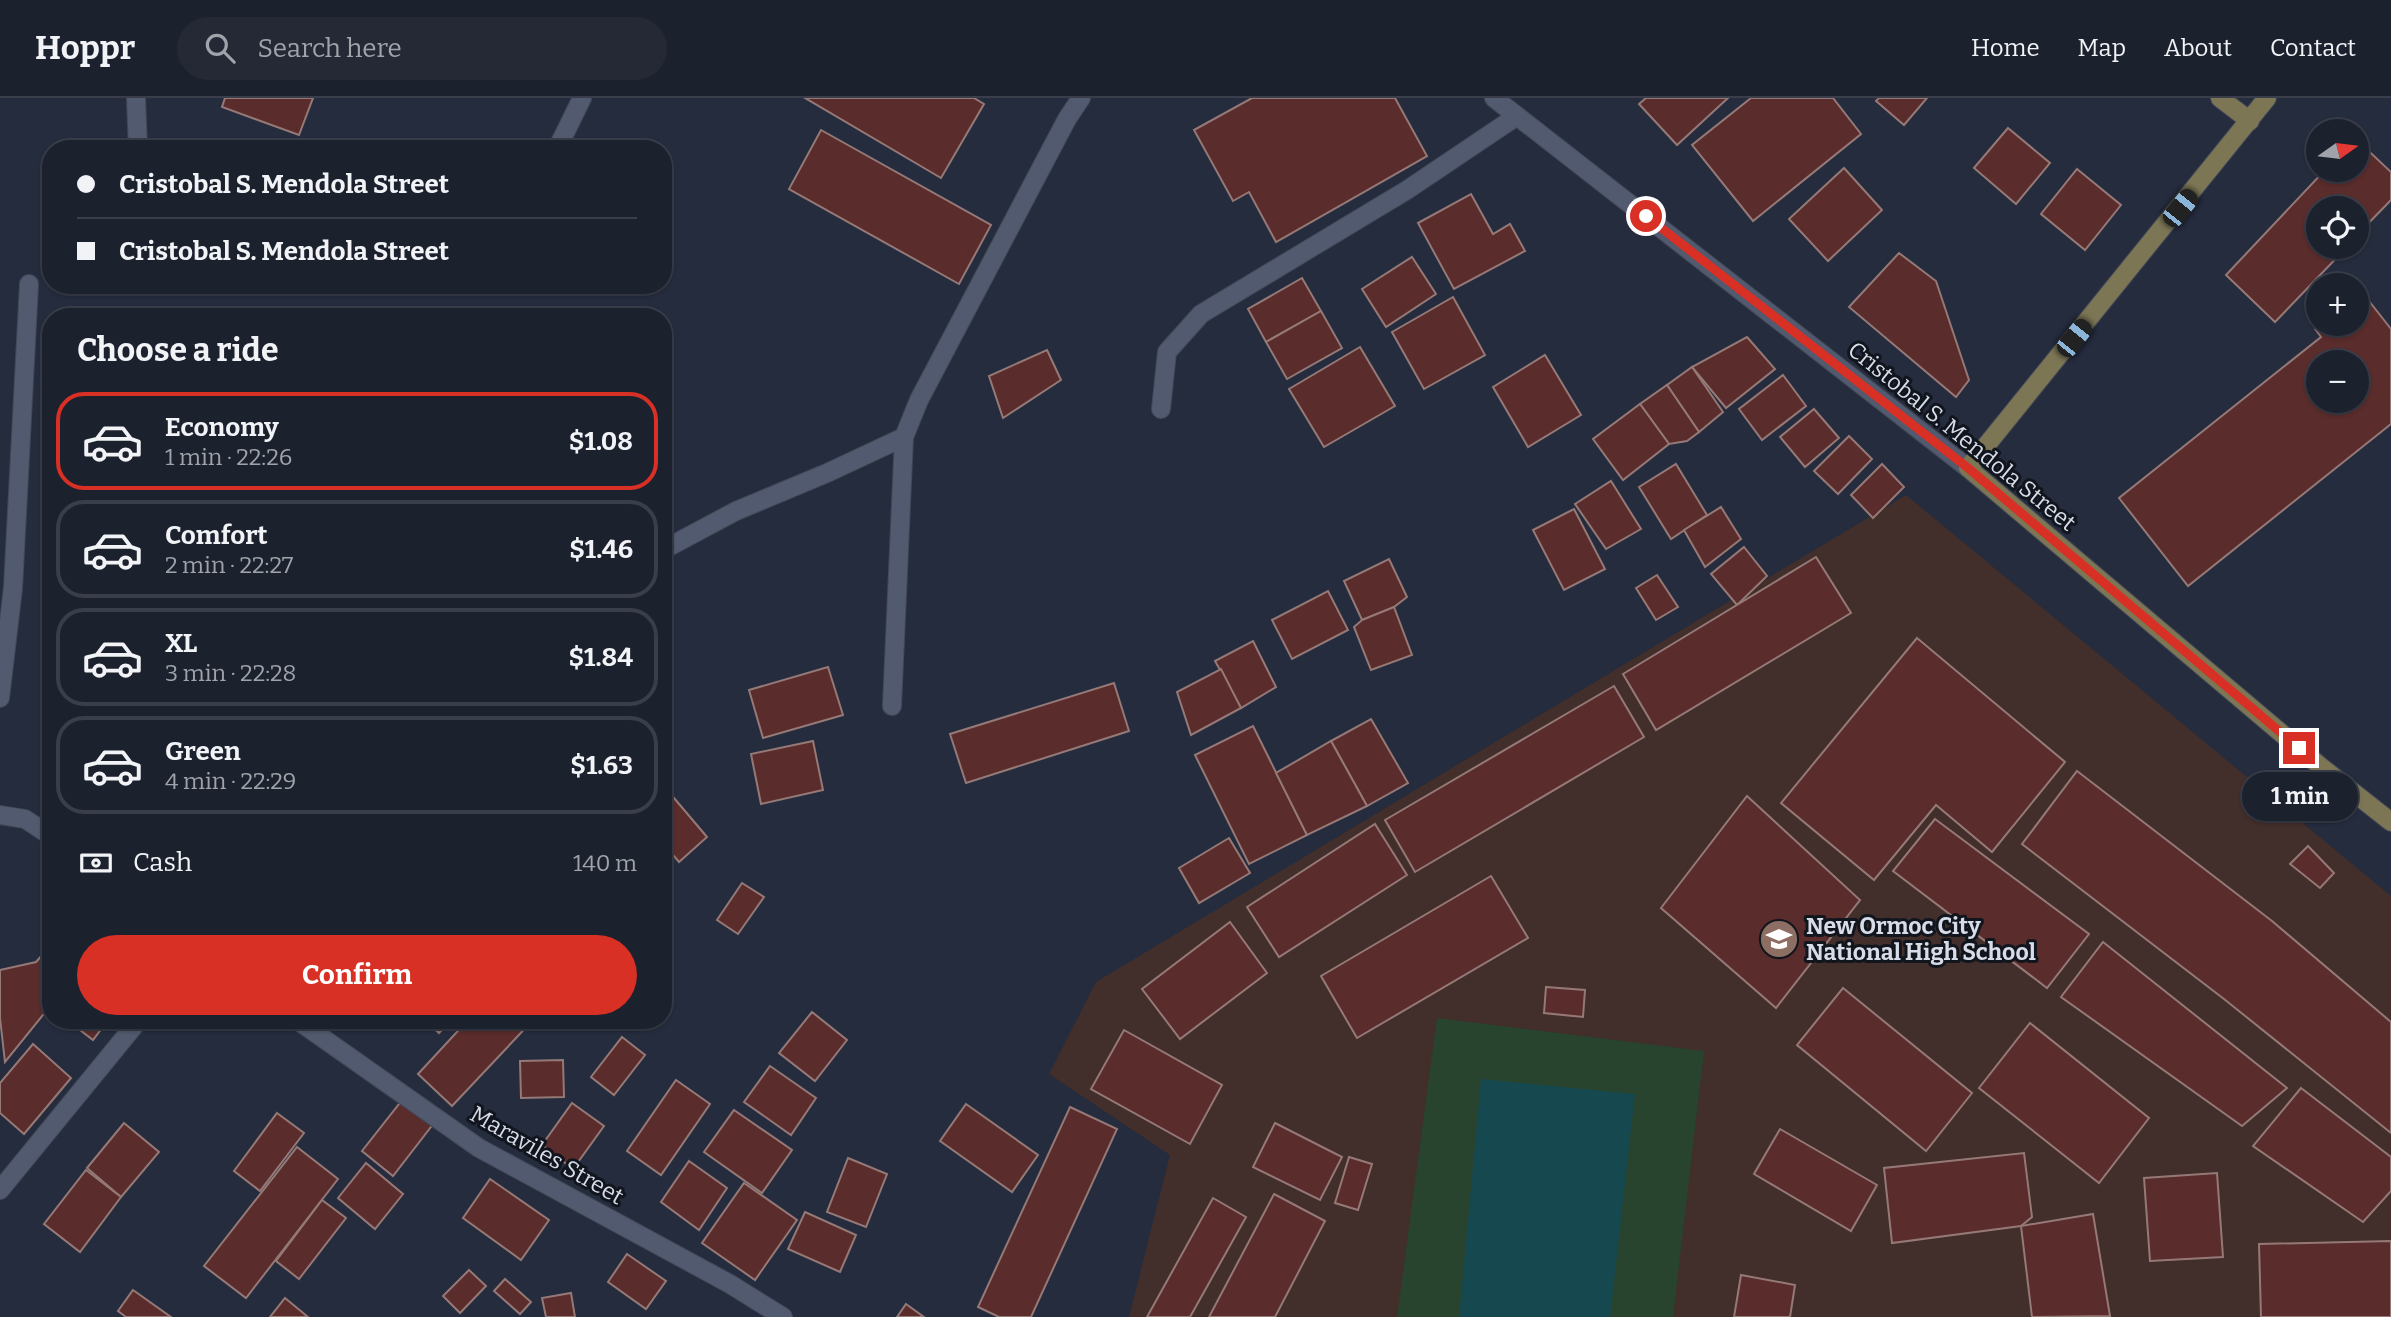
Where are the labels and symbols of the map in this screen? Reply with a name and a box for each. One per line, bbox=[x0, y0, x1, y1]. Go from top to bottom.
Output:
north arrow bbox=[2306, 119, 2370, 182]
car bbox=[2159, 185, 2202, 231]
route start bbox=[1630, 200, 1662, 232]
car bbox=[2053, 315, 2096, 361]
street label: Cristobal S. Mendola Street bbox=[1842, 335, 2082, 537]
route end bbox=[2283, 732, 2315, 764]
callout: 1 min bbox=[2241, 772, 2357, 822]
place label: New Ormoc City National High School bbox=[1806, 912, 2036, 966]
school or university icon: New Ormoc City National High School bbox=[1758, 918, 1800, 960]
street label: Maraviles Street bbox=[465, 1100, 629, 1210]

